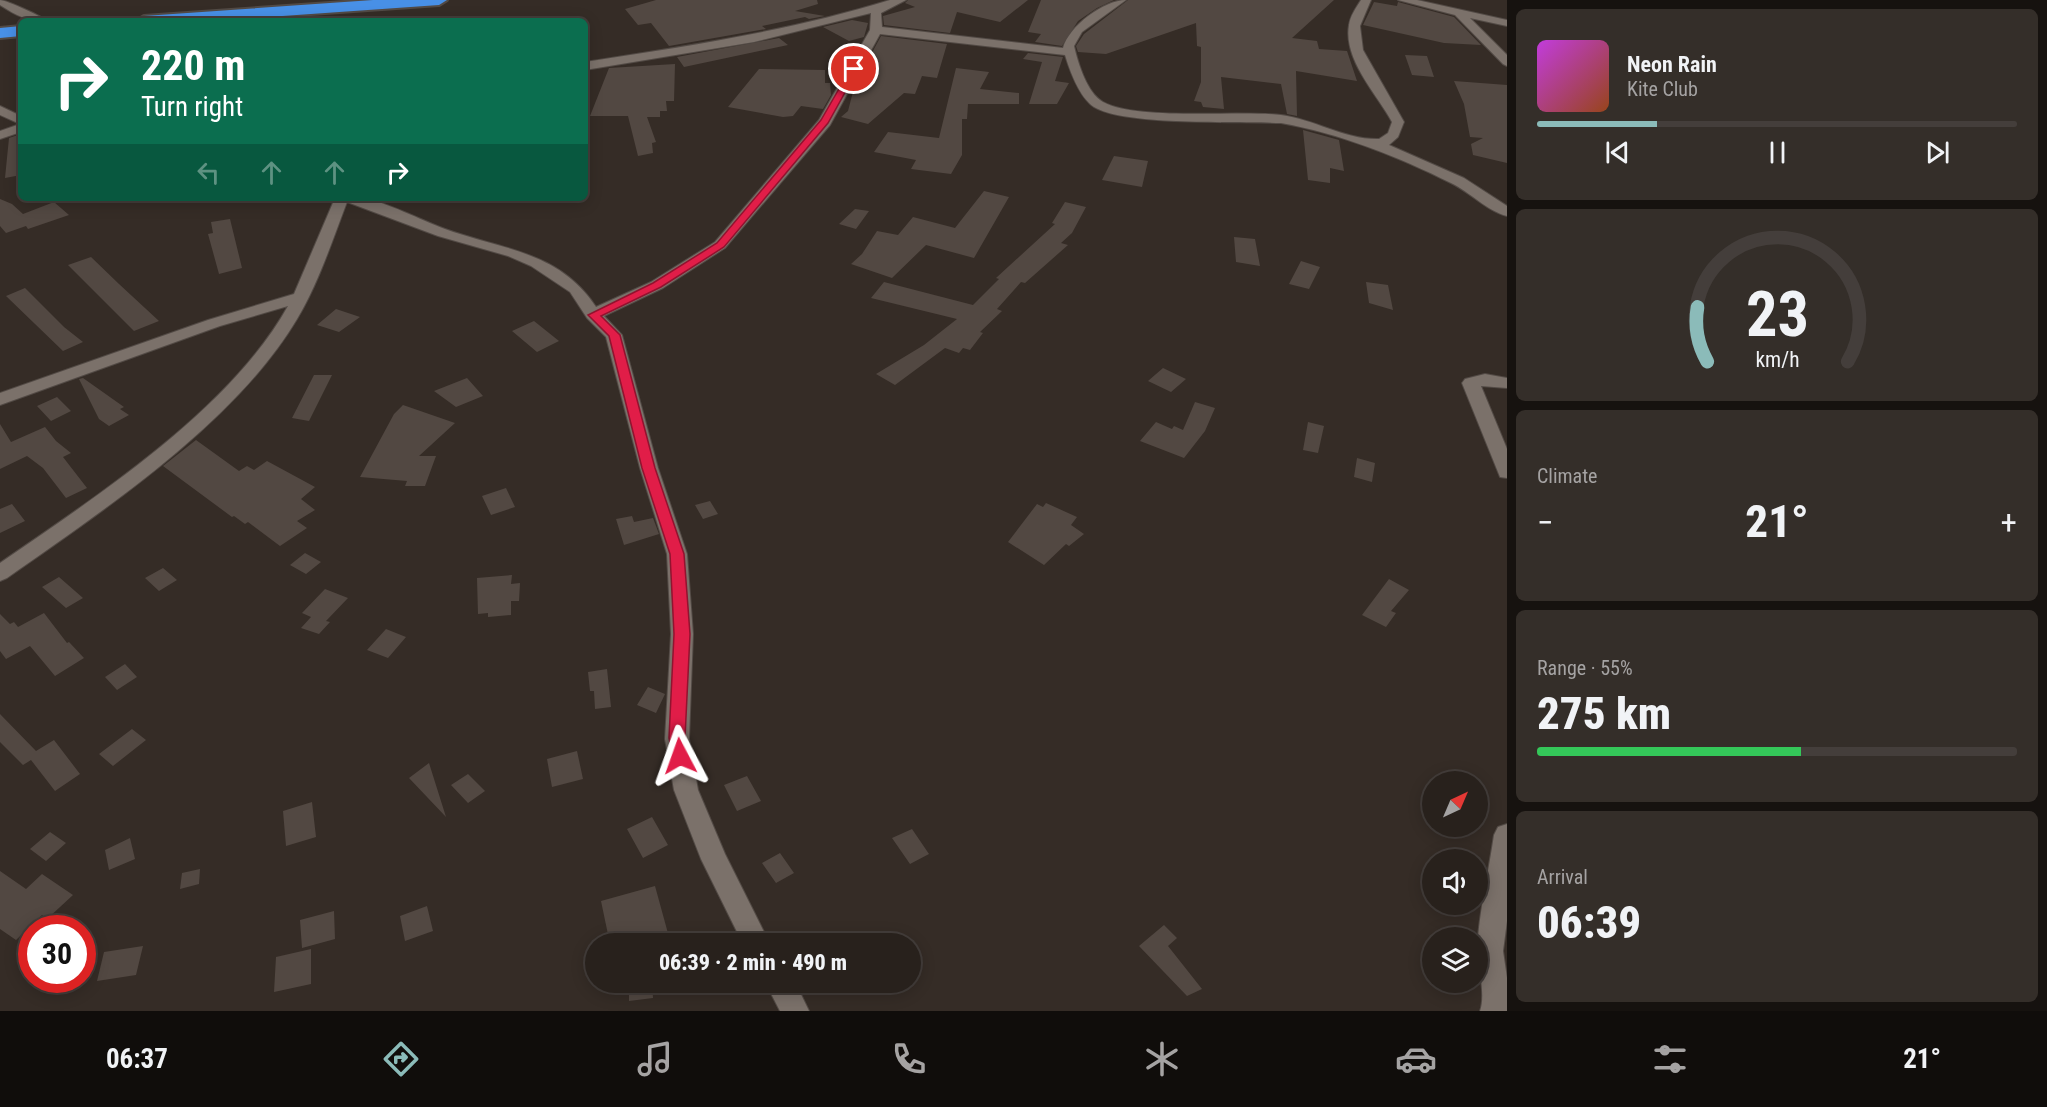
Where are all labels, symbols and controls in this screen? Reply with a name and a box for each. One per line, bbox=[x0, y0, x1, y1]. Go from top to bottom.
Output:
text: 220 m bbox=[141, 41, 246, 90]
icon: right bbox=[42, 42, 120, 120]
pin bbox=[828, 43, 879, 94]
icon: arrive bbox=[837, 52, 870, 85]
text: Neon Rain bbox=[1627, 52, 1717, 77]
text: Kite Club bbox=[1627, 77, 1698, 101]
text: Turn right bbox=[141, 91, 243, 123]
icon: previous bbox=[1601, 136, 1634, 169]
icon: pause bbox=[1761, 136, 1794, 169]
icon: next bbox=[1921, 136, 1954, 169]
icon: left bbox=[192, 156, 225, 189]
icon: ahead bbox=[255, 156, 288, 189]
icon: ahead bbox=[318, 156, 351, 189]
icon: right bbox=[381, 156, 414, 189]
text: 23 bbox=[1745, 278, 1809, 351]
text: km/h bbox=[1755, 348, 1799, 373]
text: Climate bbox=[1537, 464, 1597, 488]
text: 21° bbox=[1745, 495, 1809, 548]
text: − bbox=[1537, 503, 1554, 542]
text: + bbox=[2001, 503, 2017, 542]
text: Range · 55% bbox=[1537, 656, 1633, 680]
text: 275 km bbox=[1537, 687, 1671, 740]
position arrow bbox=[648, 724, 712, 788]
north arrow bbox=[1422, 771, 1488, 837]
map controls bbox=[1422, 771, 1488, 993]
button: sound bbox=[1422, 849, 1488, 915]
text: Arrival bbox=[1537, 865, 1588, 889]
text: 06:39 bbox=[1537, 896, 1641, 949]
speed limit sign: 30 bbox=[18, 915, 96, 993]
button: layers bbox=[1422, 927, 1488, 993]
text: 06:39 · 2 min · 490 m bbox=[659, 950, 847, 975]
icon: directions bbox=[380, 1038, 422, 1080]
icon: music bbox=[634, 1038, 676, 1080]
icon: phone bbox=[888, 1038, 930, 1080]
icon: climate bbox=[1141, 1038, 1183, 1080]
icon: car bbox=[1395, 1038, 1437, 1080]
icon: filters bbox=[1649, 1038, 1691, 1080]
text: 06:37 bbox=[106, 1043, 168, 1075]
text: 21° bbox=[1903, 1043, 1941, 1075]

